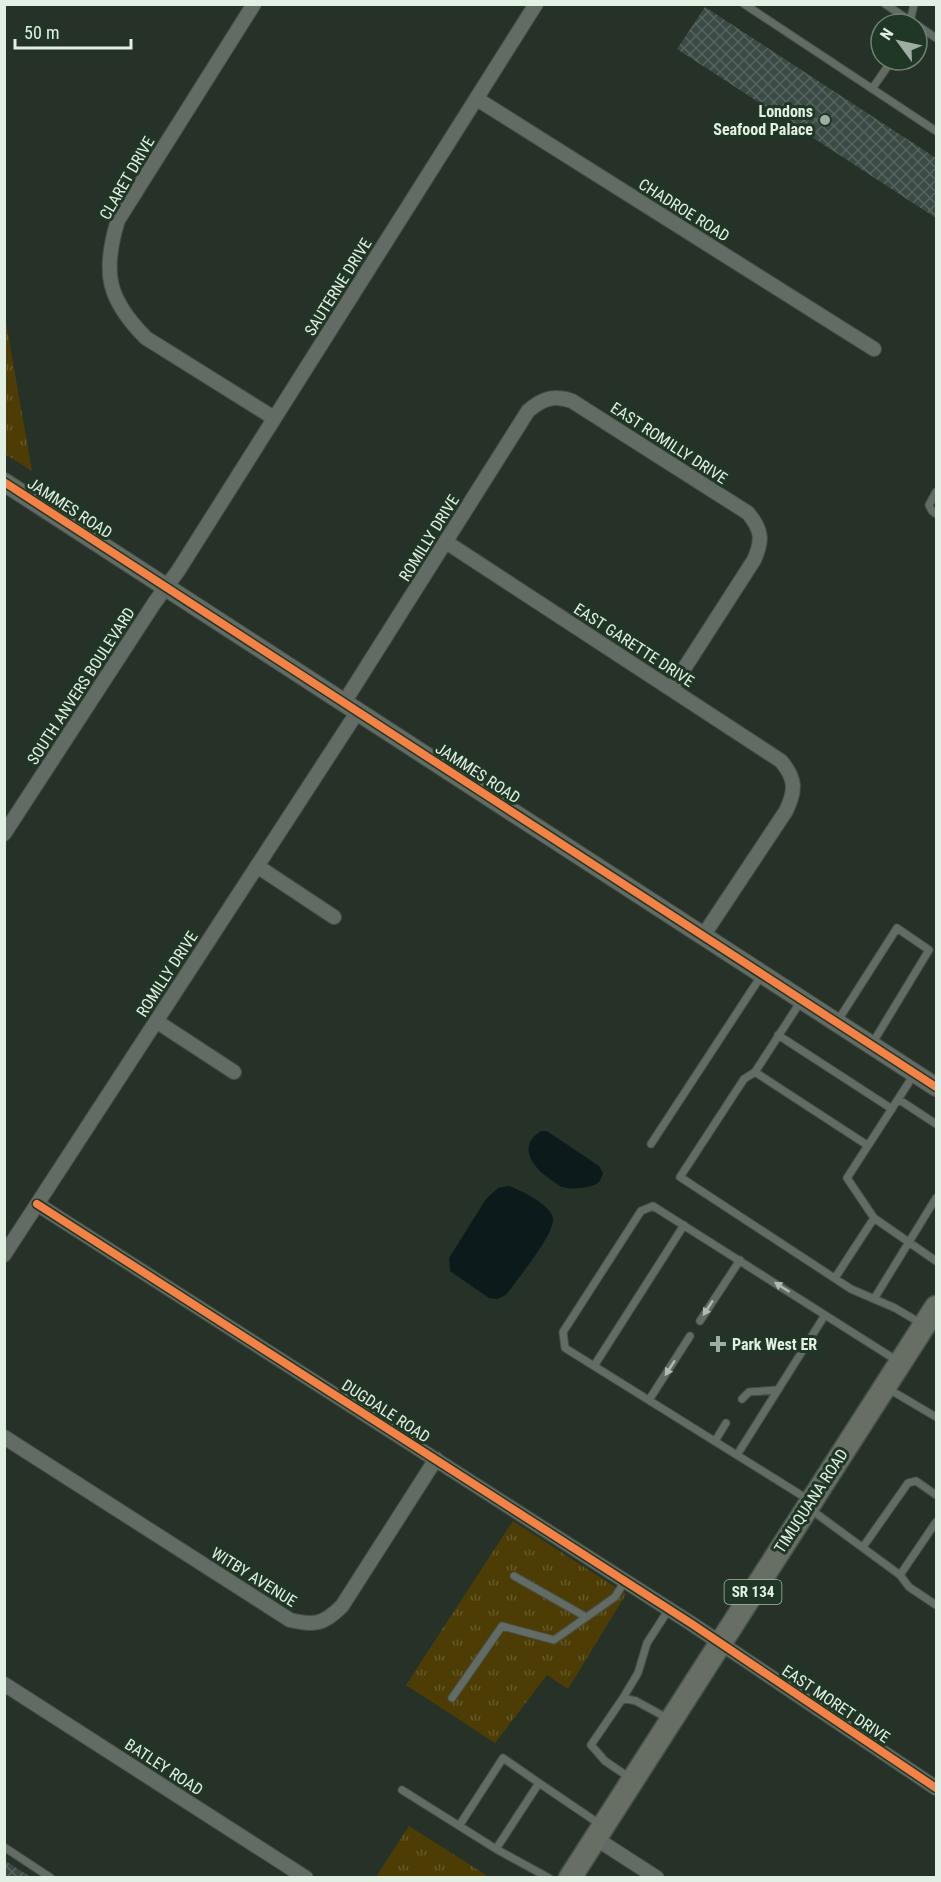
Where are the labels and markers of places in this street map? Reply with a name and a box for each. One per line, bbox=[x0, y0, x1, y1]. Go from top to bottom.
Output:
place label: Londons Seafood Palace bbox=[713, 102, 813, 139]
marker: Londons Seafood Palace bbox=[818, 113, 832, 127]
marker: Park West ER bbox=[709, 1335, 727, 1353]
place label: Park West ER bbox=[732, 1335, 817, 1354]

